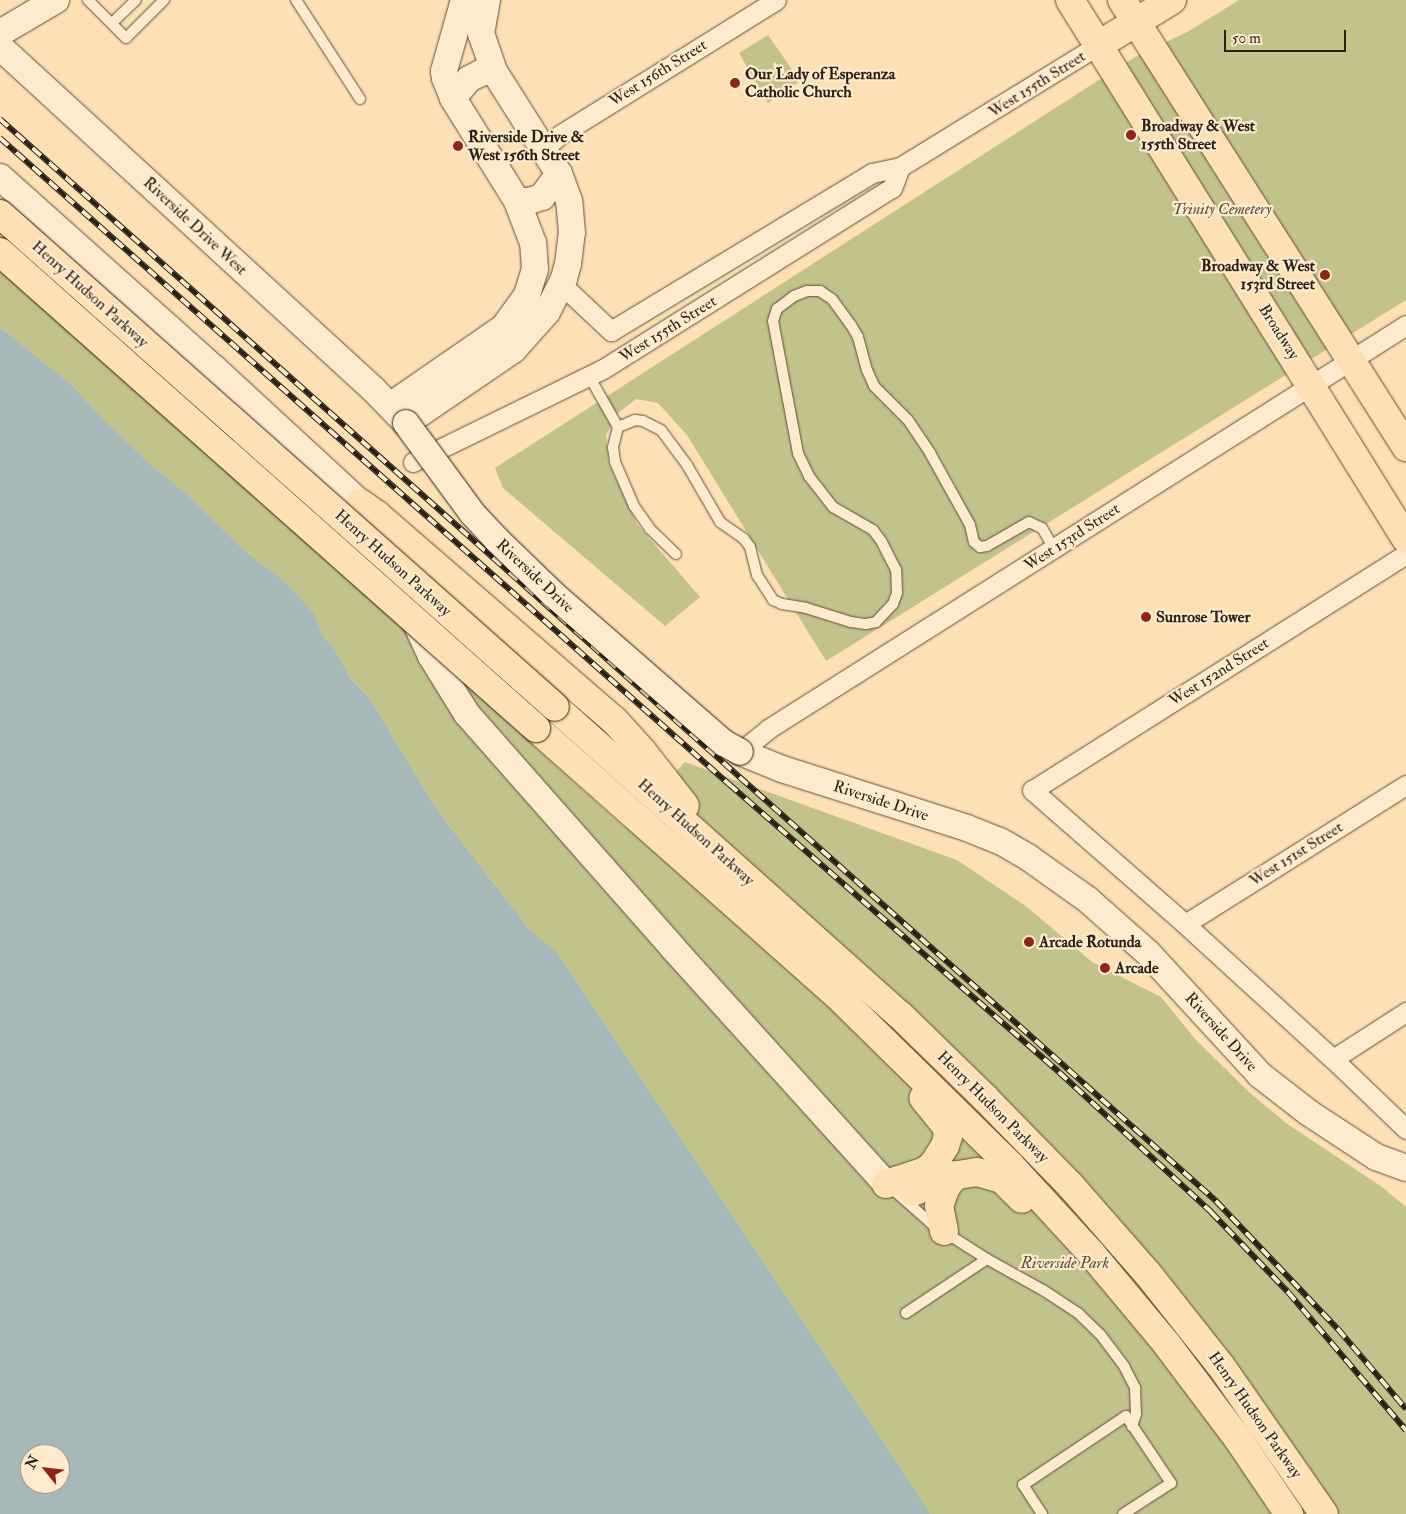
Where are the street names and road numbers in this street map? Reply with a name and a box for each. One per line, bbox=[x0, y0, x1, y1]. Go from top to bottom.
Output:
street label: West 156th Street bbox=[606, 35, 710, 111]
street label: West 155th Street bbox=[985, 46, 1089, 122]
street label: Riverside Drive West bbox=[139, 173, 251, 279]
street label: Henry Hudson Parkway bbox=[28, 237, 152, 351]
street label: West 155th Street bbox=[616, 291, 720, 367]
street label: Broadway bbox=[1255, 301, 1303, 363]
street label: West 153rd Street bbox=[1021, 499, 1123, 575]
street label: Henry Hudson Parkway bbox=[331, 506, 455, 620]
street label: Riverside Drive bbox=[492, 535, 578, 617]
street label: West 152nd Street bbox=[1165, 634, 1273, 710]
street label: Henry Hudson Parkway bbox=[634, 775, 758, 889]
street label: Riverside Drive bbox=[831, 777, 931, 825]
street label: West 151st Street bbox=[1246, 818, 1346, 890]
street label: Riverside Drive bbox=[1181, 989, 1261, 1075]
street label: Henry Hudson Parkway bbox=[933, 1047, 1053, 1167]
street label: Henry Hudson Parkway bbox=[1204, 1348, 1306, 1482]

